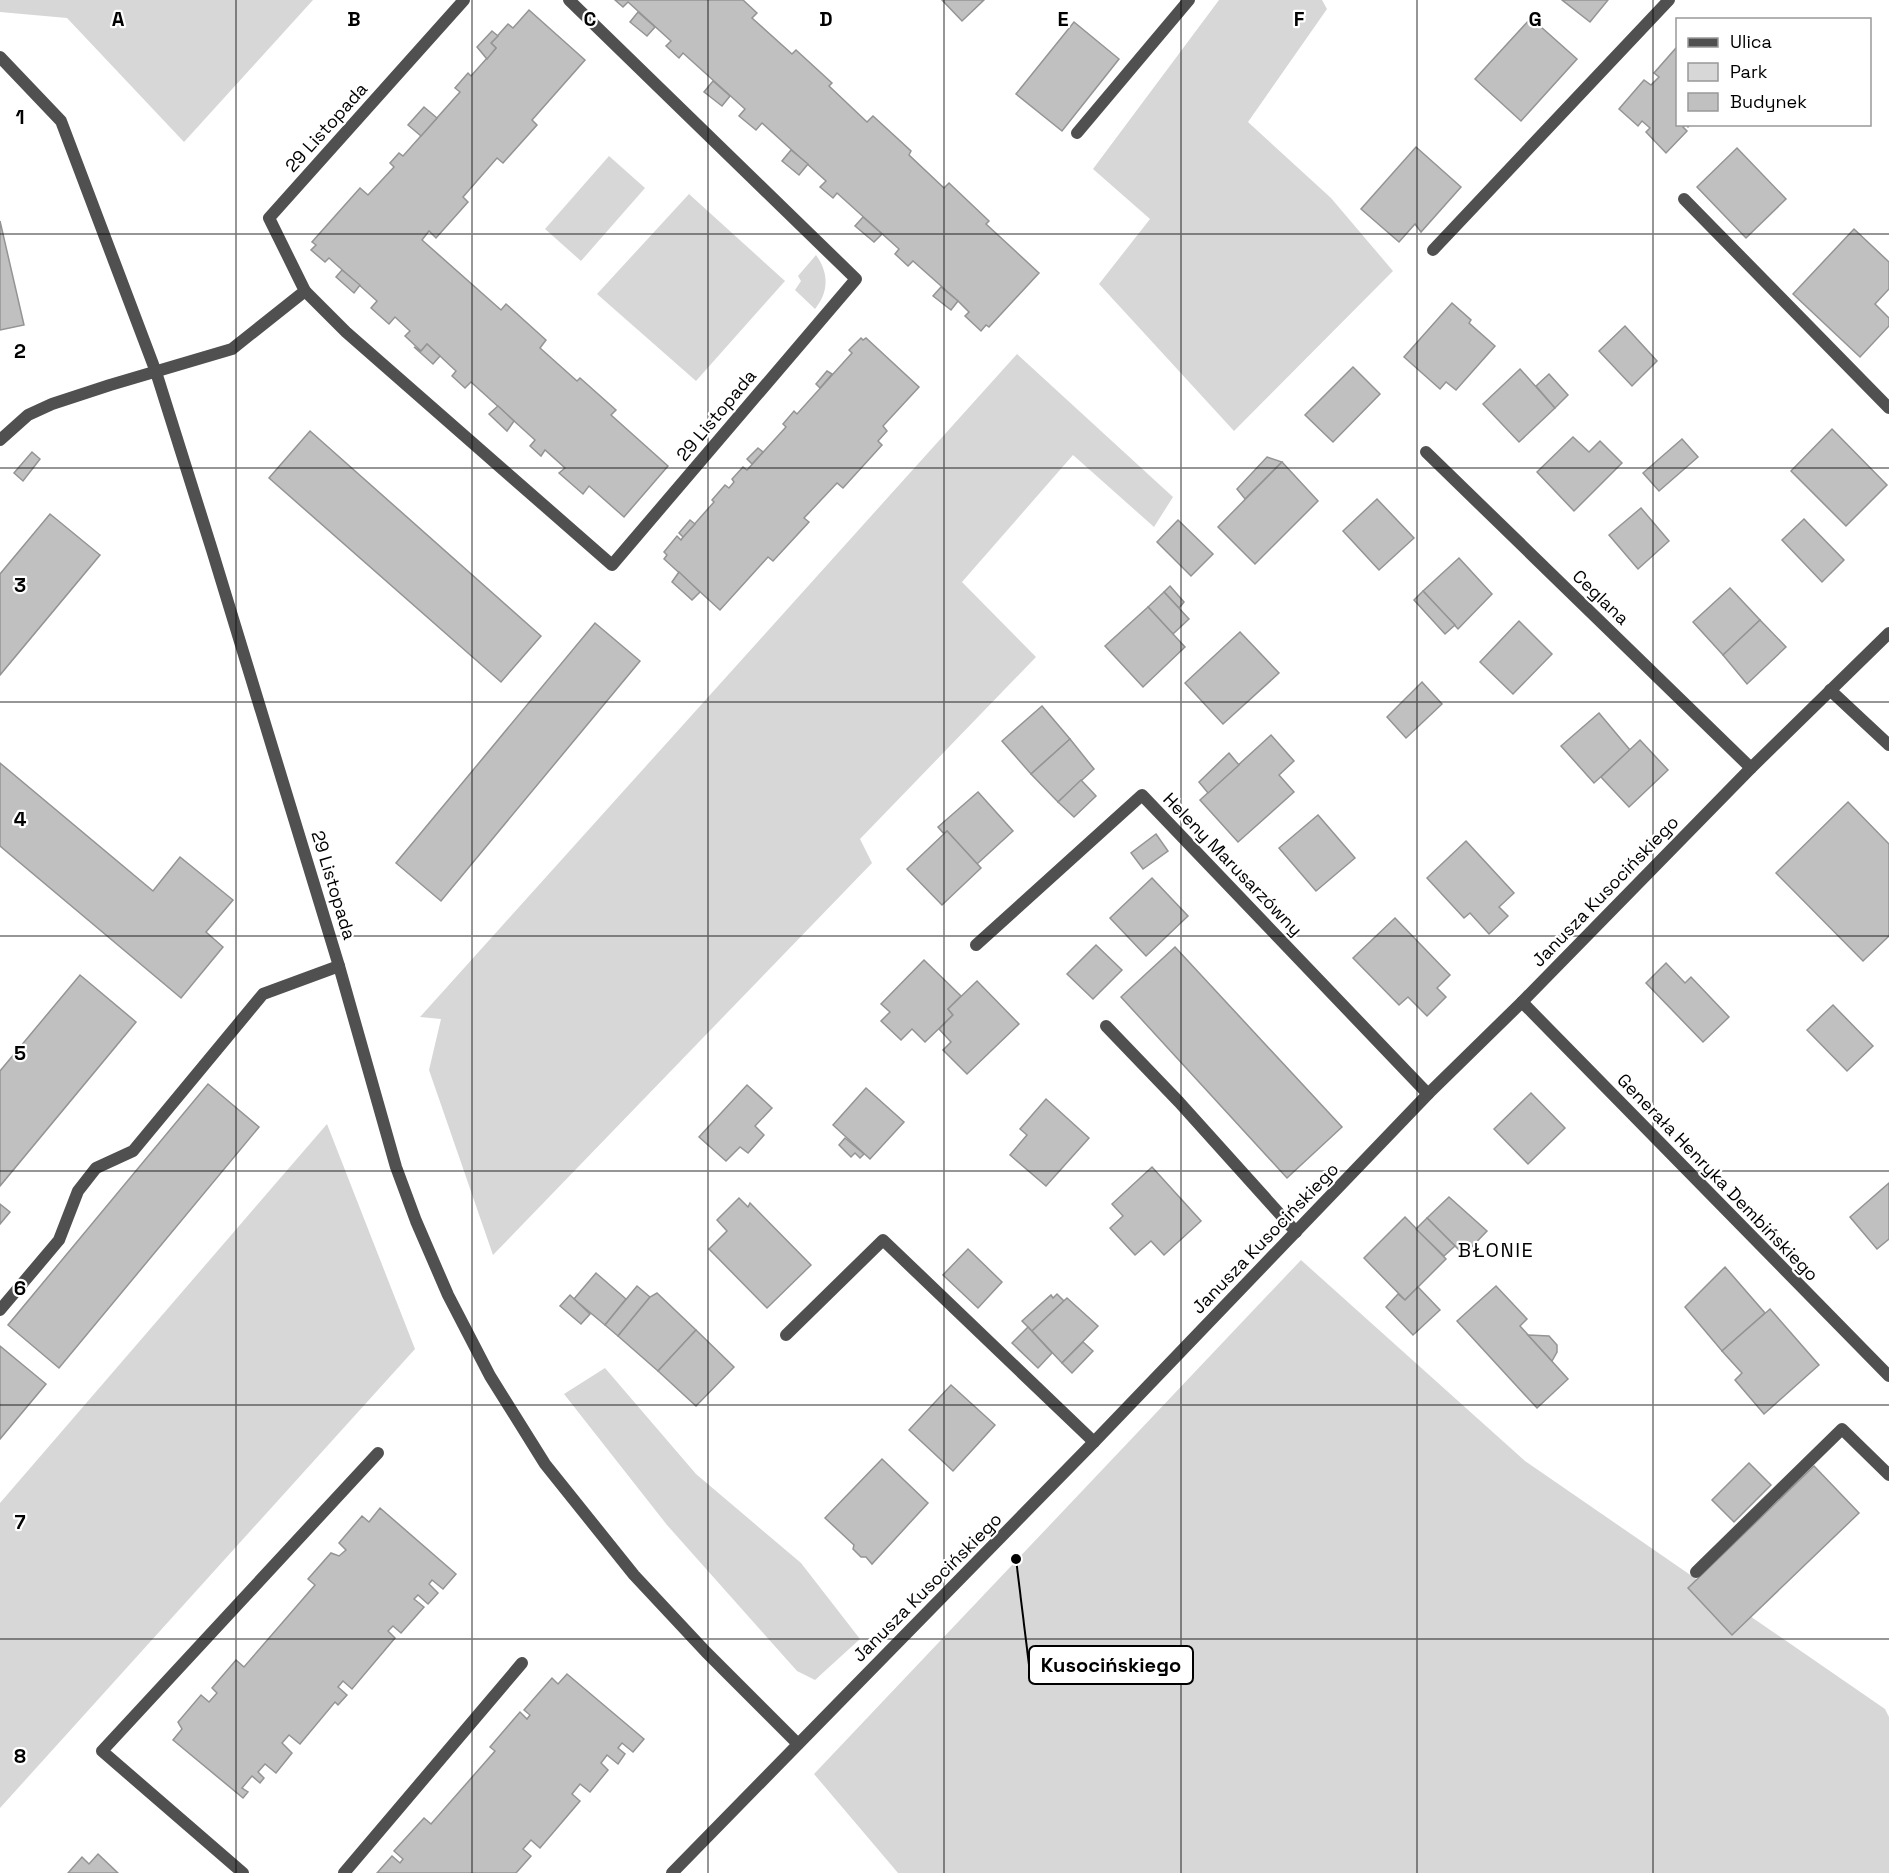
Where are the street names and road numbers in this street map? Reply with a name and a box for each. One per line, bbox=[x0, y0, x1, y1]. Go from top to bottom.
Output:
street label: 29 Listopada bbox=[280, 77, 372, 177]
street label: 29 Listopada bbox=[671, 364, 761, 466]
street label: Ceglana bbox=[1568, 564, 1634, 630]
street label: Heleny Marusarzówny bbox=[1159, 787, 1307, 941]
street label: Janusza Kusocińskiego bbox=[1527, 810, 1683, 972]
street label: 29 Listopada bbox=[307, 828, 361, 942]
street label: Generała Henryka Dembińskiego bbox=[1612, 1068, 1824, 1286]
street label: Janusza Kusocińskiego bbox=[1187, 1157, 1343, 1319]
street label: Janusza Kusocińskiego bbox=[848, 1508, 1006, 1666]

